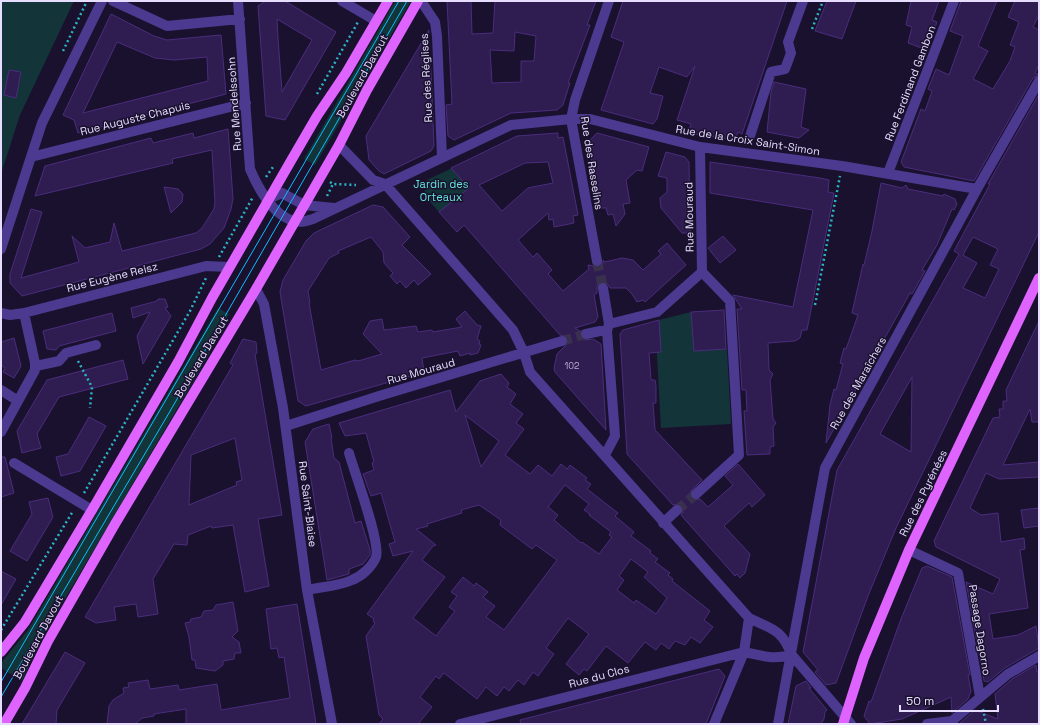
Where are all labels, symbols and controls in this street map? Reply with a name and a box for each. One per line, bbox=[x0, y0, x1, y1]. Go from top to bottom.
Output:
street label: Rue Ferdinand Gambon bbox=[882, 23, 938, 143]
street label: Boulevard Davout bbox=[333, 32, 391, 120]
street label: Rue des Réglises bbox=[417, 33, 435, 123]
street label: Rue Mendelssohn bbox=[224, 57, 244, 151]
street label: Rue Auguste Chapuis bbox=[79, 98, 192, 138]
street label: Rue des Rasselins bbox=[578, 115, 606, 211]
street label: Rue de la Croix Saint-Simon bbox=[675, 122, 821, 158]
park label: Jardin des Orteaux bbox=[413, 177, 469, 204]
street label: Rue Mouraud bbox=[681, 182, 697, 252]
street label: Rue Eugène Reisz bbox=[65, 259, 159, 295]
street label: Boulevard Davout bbox=[171, 313, 231, 401]
street label: Rue des Maraîchers bbox=[827, 334, 889, 432]
street label: Rue Mouraud bbox=[385, 355, 457, 387]
house number: 102 bbox=[565, 360, 579, 372]
street label: Rue des Pyrénées bbox=[896, 447, 950, 539]
street label: Rue Saint-Blaise bbox=[296, 460, 320, 548]
street label: Passage Dagorno bbox=[966, 584, 994, 677]
street label: Boulevard Davout bbox=[10, 592, 66, 682]
street label: Rue du Clos bbox=[567, 661, 631, 691]
scale bar bbox=[900, 687, 998, 713]
text: 50 m bbox=[906, 693, 934, 709]

